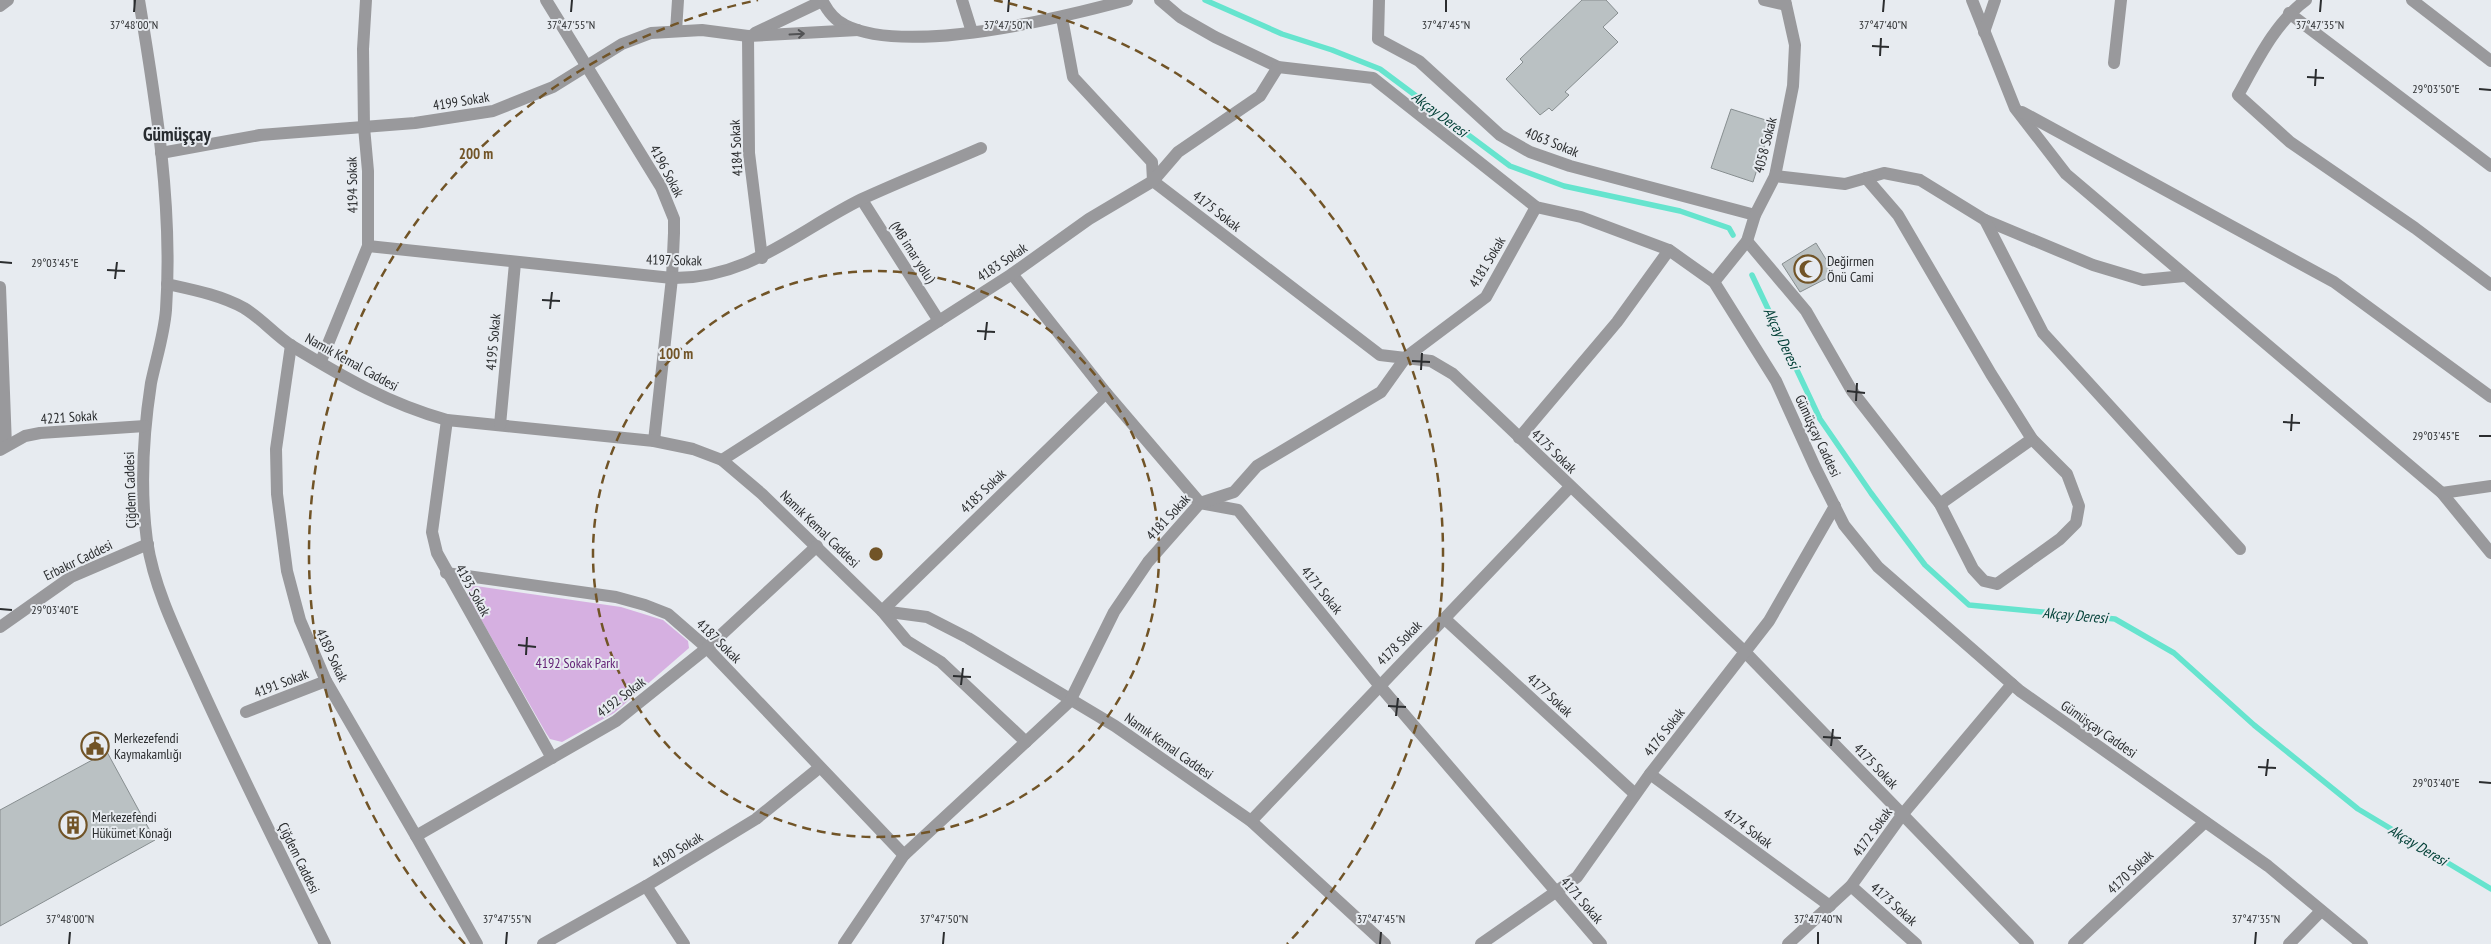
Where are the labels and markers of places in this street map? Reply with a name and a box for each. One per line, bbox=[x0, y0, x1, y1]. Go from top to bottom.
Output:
place label: Değirmen Önü Cami bbox=[1827, 252, 1874, 286]
mosque icon: Değirmen Önü Cami bbox=[1793, 254, 1823, 284]
centre of rings bbox=[867, 545, 885, 563]
place label: Merkezefendi Kaymakamlığı bbox=[114, 729, 182, 763]
public building icon: Merkezefendi Kaymakamlığı bbox=[80, 731, 110, 761]
place label: Merkezefendi Hükümet Konağı bbox=[92, 808, 172, 842]
building icon: Merkezefendi Hükümet Konağı bbox=[58, 810, 88, 840]

